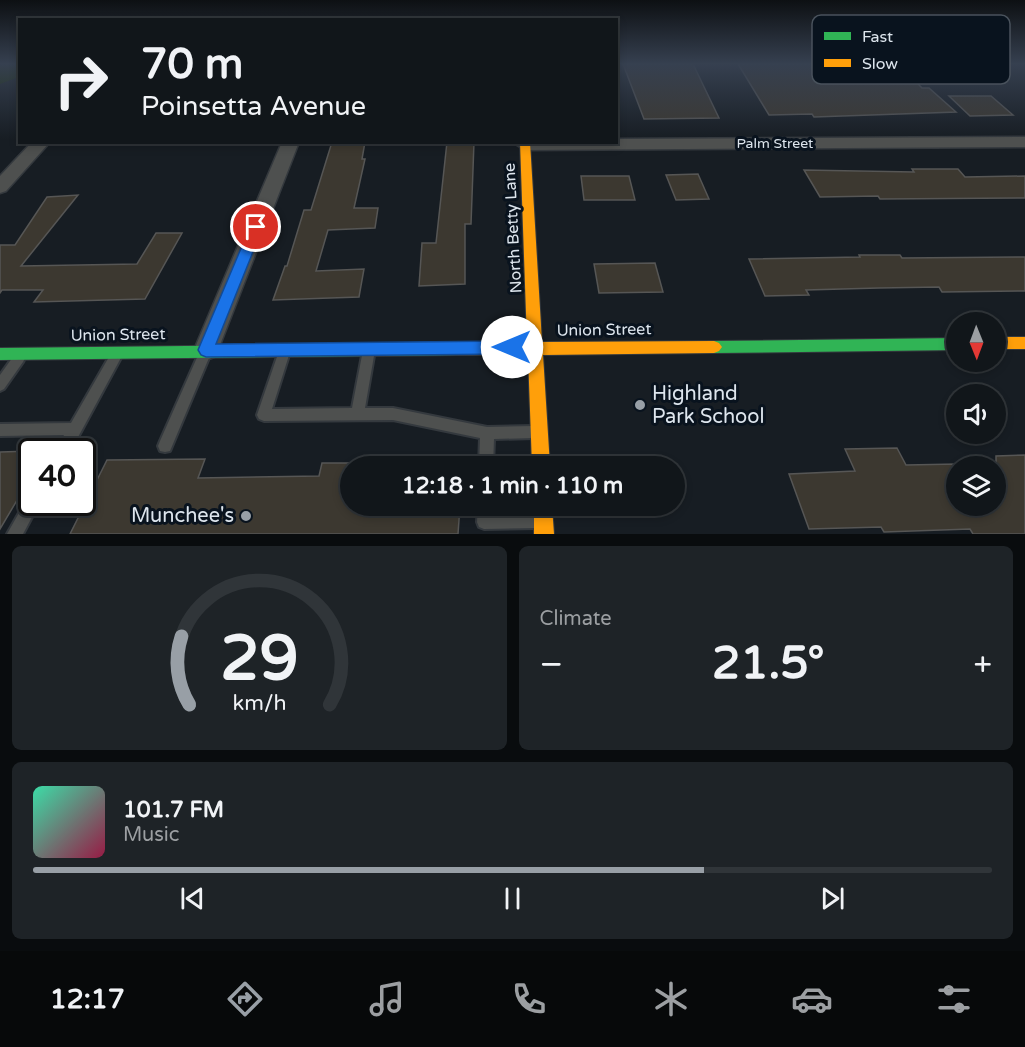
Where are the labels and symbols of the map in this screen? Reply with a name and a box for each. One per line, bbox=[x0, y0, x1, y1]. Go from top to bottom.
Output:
legend bbox=[812, 15, 1010, 84]
text: Fast bbox=[862, 27, 893, 47]
text: Slow bbox=[862, 54, 898, 74]
street label: Palm Street bbox=[737, 135, 814, 152]
street label: North Betty Lane bbox=[500, 162, 526, 294]
pin bbox=[230, 201, 281, 252]
north arrow bbox=[946, 312, 1006, 372]
position arrow bbox=[480, 315, 544, 379]
street label: Union Street bbox=[556, 319, 652, 341]
street label: Union Street bbox=[70, 324, 166, 346]
place label: Highland Park School bbox=[652, 382, 764, 429]
marker: Highland Park School bbox=[633, 398, 647, 412]
speed limit sign: 40 bbox=[18, 438, 96, 516]
place label: Munchee's bbox=[131, 504, 234, 528]
marker: Munchee's bbox=[239, 509, 253, 523]

